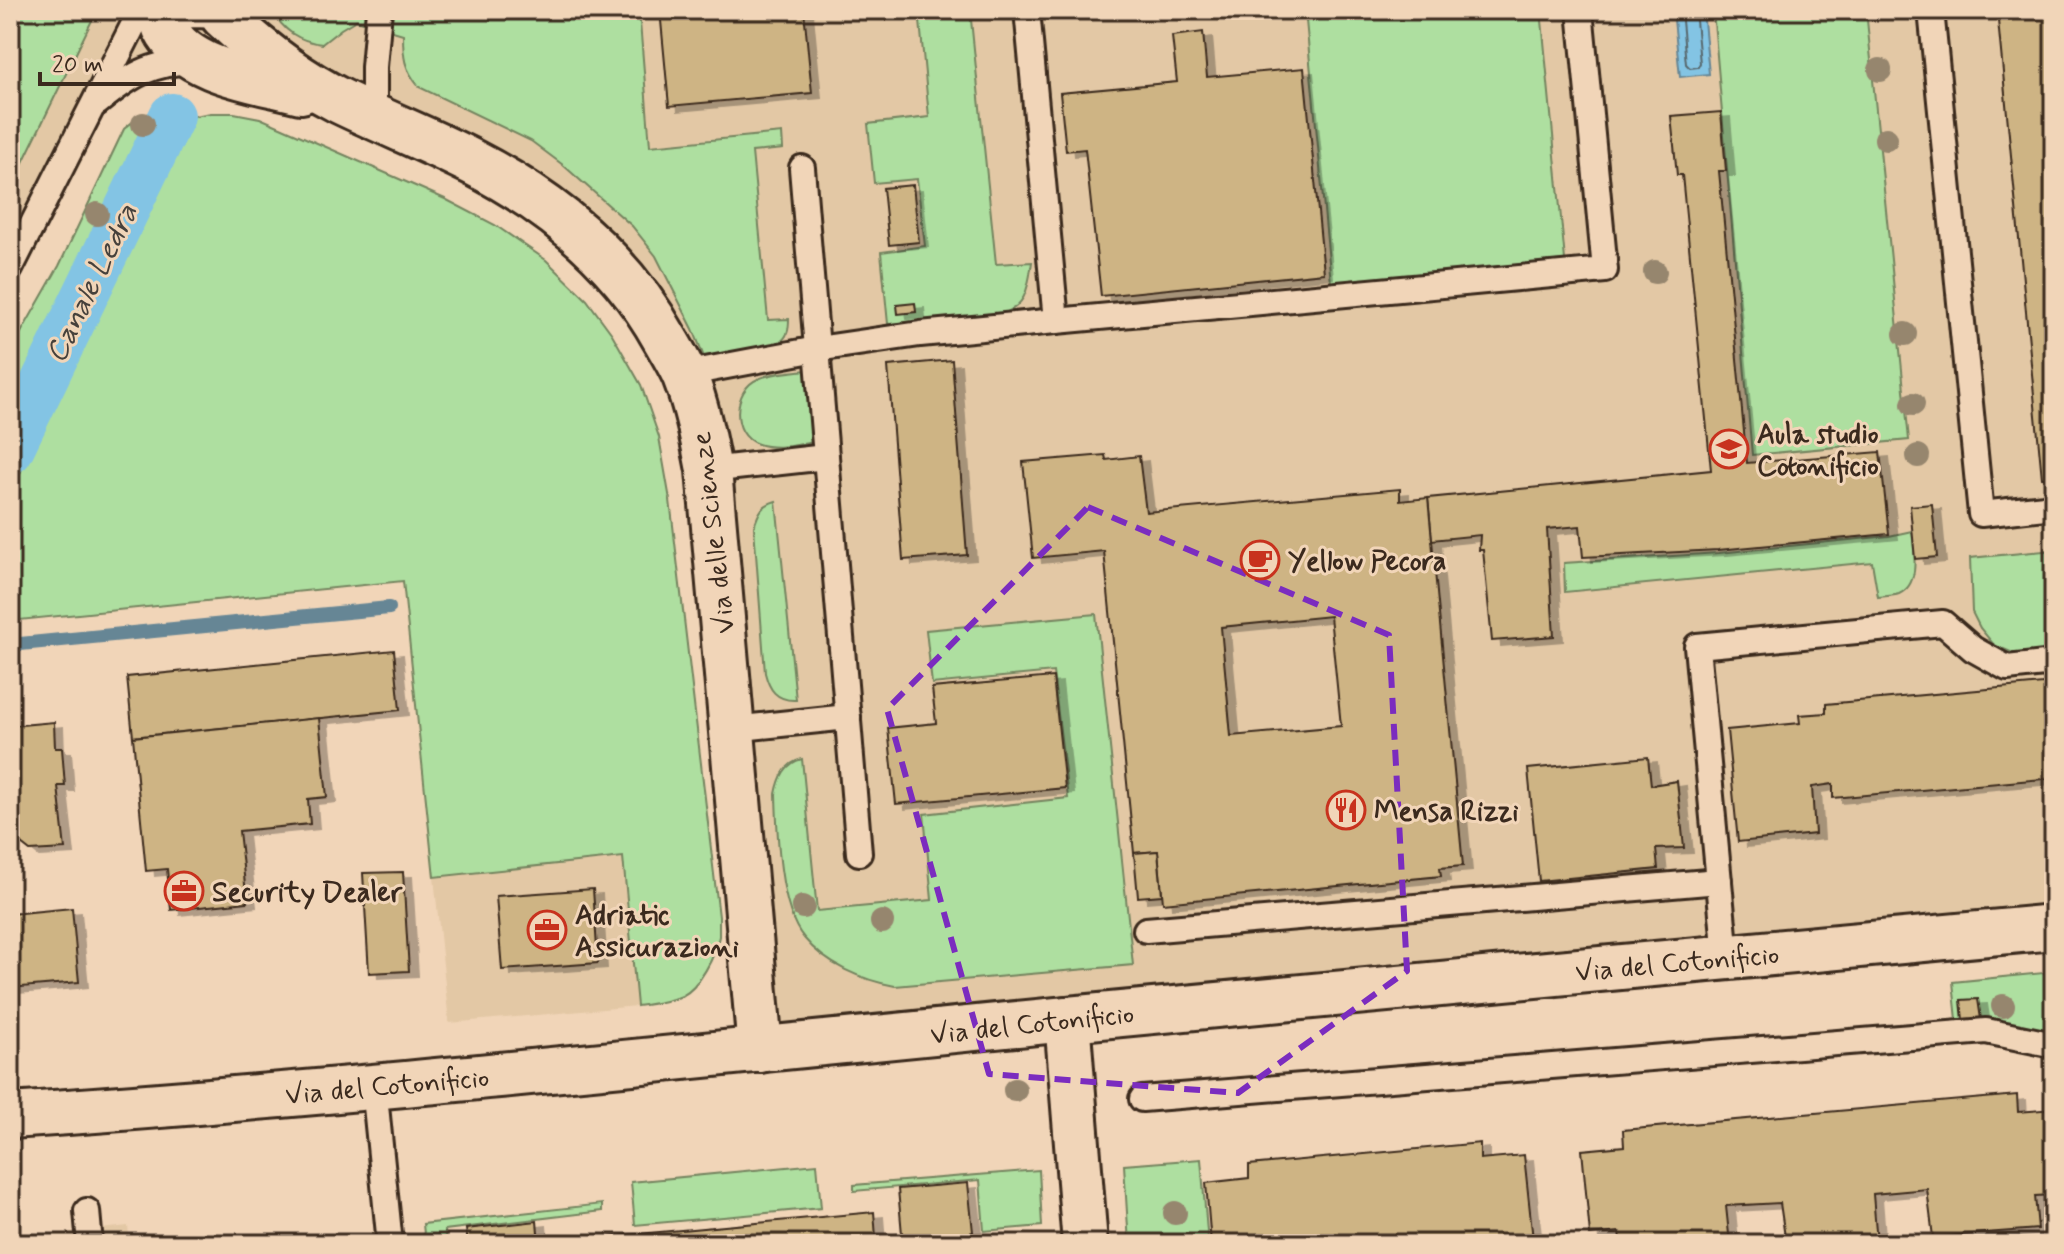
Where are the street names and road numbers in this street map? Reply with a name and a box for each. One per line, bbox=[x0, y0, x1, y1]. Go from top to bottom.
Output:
street label: Via delle Scienze bbox=[684, 430, 745, 636]
street label: Via del Cotonificio bbox=[1574, 937, 1781, 992]
street label: Via del Cotonificio bbox=[929, 996, 1136, 1055]
street label: Via del Cotonificio bbox=[284, 1060, 491, 1115]

